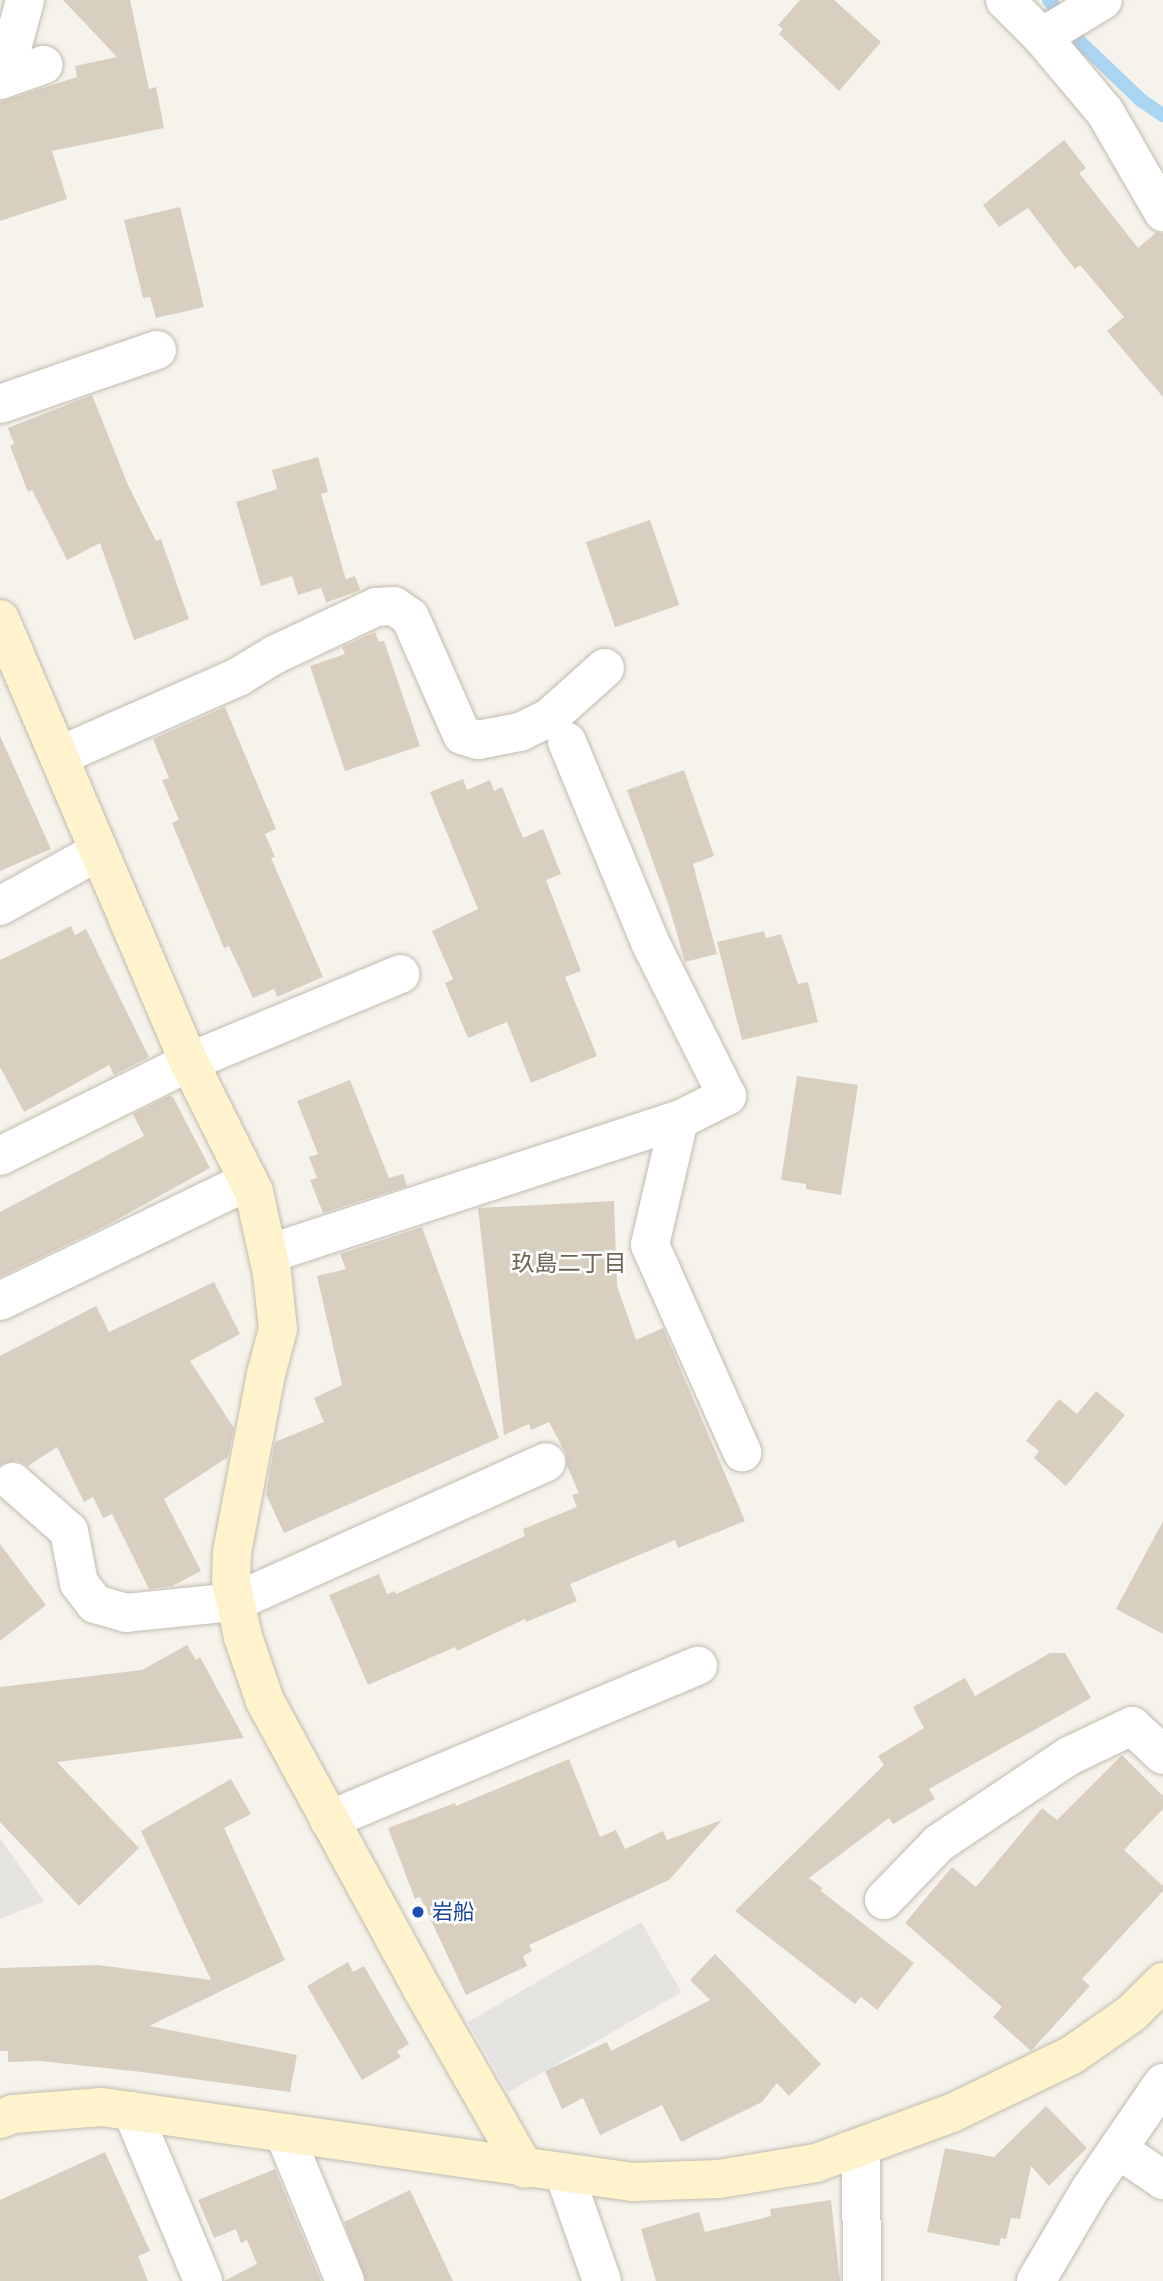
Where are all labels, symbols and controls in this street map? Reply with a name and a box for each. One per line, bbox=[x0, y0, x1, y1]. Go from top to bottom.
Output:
district label: 玖島二丁目 bbox=[512, 1249, 626, 1277]
place label: 岩船 bbox=[432, 1899, 474, 1925]
marker: 岩船 bbox=[410, 1904, 426, 1920]

